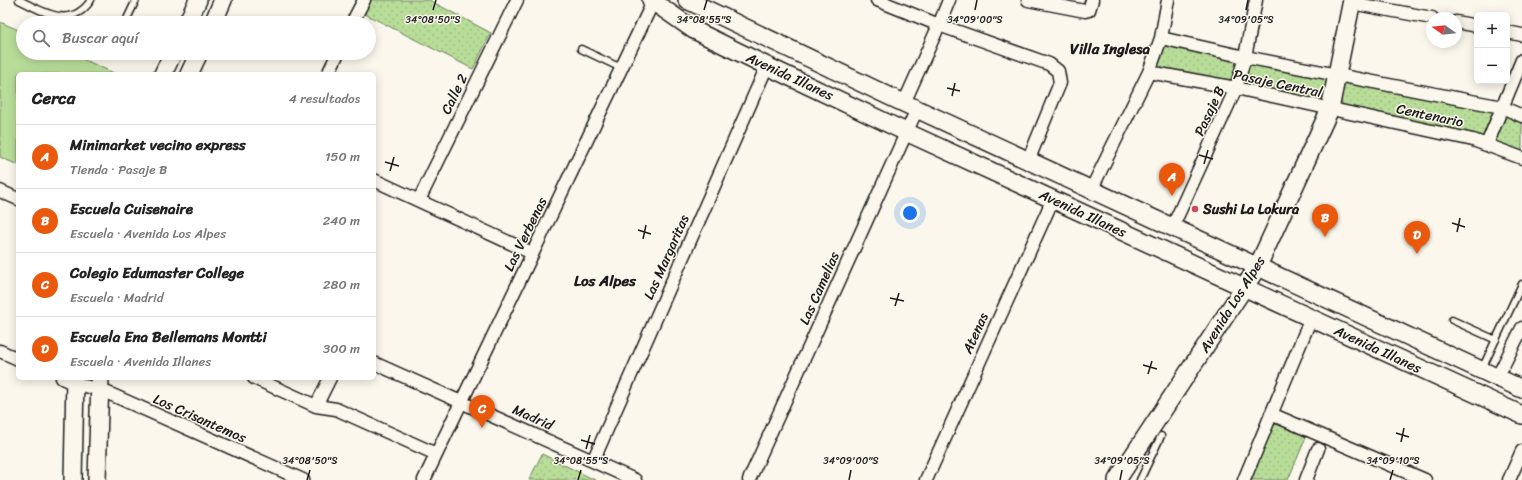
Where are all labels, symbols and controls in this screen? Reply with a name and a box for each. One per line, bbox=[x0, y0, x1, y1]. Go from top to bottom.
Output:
text: 34°08'50"S bbox=[406, 11, 461, 29]
text: 34°08'55"S bbox=[677, 11, 732, 29]
text: 34°09'00"S bbox=[947, 11, 1003, 29]
text: 34°09'05"S bbox=[1218, 11, 1274, 29]
north arrow bbox=[1426, 12, 1462, 48]
map controls bbox=[1474, 12, 1510, 84]
button: + bbox=[1474, 12, 1510, 48]
search box bbox=[16, 16, 376, 60]
text: Buscar aquí bbox=[62, 25, 139, 51]
icon: search bbox=[30, 27, 52, 49]
district label: Villa Inglesa bbox=[1070, 36, 1150, 62]
street label: Avenida Illanes bbox=[741, 45, 838, 108]
button: − bbox=[1474, 48, 1510, 84]
street label: Pasaje Central bbox=[1231, 62, 1326, 105]
street label: Calle 2 bbox=[434, 70, 475, 119]
street label: Pasaje B bbox=[1187, 82, 1232, 140]
text: Cerca bbox=[32, 83, 75, 113]
text: 4 resultados bbox=[289, 87, 360, 110]
street label: Centenario bbox=[1394, 96, 1466, 135]
text: Minimarket vecino express bbox=[70, 132, 246, 158]
text: A bbox=[41, 145, 49, 168]
text: 150 m bbox=[325, 145, 360, 168]
text: Tienda · Pasaje B bbox=[70, 158, 167, 181]
pin: A bbox=[1159, 163, 1185, 196]
street label: Avenida Illanes bbox=[1034, 182, 1131, 245]
street label: Las Verbenas bbox=[497, 192, 554, 276]
text: Escuela Cuisenaire bbox=[70, 196, 193, 222]
place label: Sushi La Lokura bbox=[1202, 197, 1300, 222]
your location bbox=[900, 203, 920, 223]
marker: Sushi La Lokura bbox=[1190, 204, 1200, 214]
pin: B bbox=[1312, 204, 1338, 237]
text: B bbox=[41, 209, 49, 232]
text: 240 m bbox=[323, 209, 360, 232]
street label: Las Margaritas bbox=[637, 210, 696, 304]
pin: D bbox=[1404, 221, 1430, 254]
text: Escuela · Avenida Los Alpes bbox=[70, 222, 226, 245]
street label: Las Camelias bbox=[792, 247, 847, 329]
street label: Avenida Los Alpes bbox=[1192, 250, 1273, 358]
text: Colegio Edumaster College bbox=[70, 260, 244, 286]
district label: Los Alpes bbox=[574, 268, 637, 294]
text: C bbox=[41, 273, 49, 296]
text: 280 m bbox=[323, 273, 360, 296]
text: Escuela · Madrid bbox=[70, 286, 164, 309]
street label: Atenas bbox=[955, 308, 996, 359]
street label: Avenida Illanes bbox=[1329, 318, 1426, 381]
text: Escuela Ena Bellemans Montti bbox=[70, 324, 267, 350]
text: D bbox=[41, 337, 49, 360]
text: 300 m bbox=[323, 337, 360, 360]
text: Escuela · Avenida Illanes bbox=[70, 350, 211, 373]
street label: Los Crisantemos bbox=[149, 387, 251, 450]
pin: C bbox=[469, 395, 495, 428]
street label: Madrid bbox=[508, 397, 559, 438]
text: 34°08'50"S bbox=[283, 452, 338, 470]
text: 34°08'55"S bbox=[554, 452, 609, 470]
text: 34°09'00"S bbox=[823, 452, 879, 470]
text: 34°09'05"S bbox=[1094, 452, 1150, 470]
text: 34°09'10"S bbox=[1366, 452, 1420, 470]

